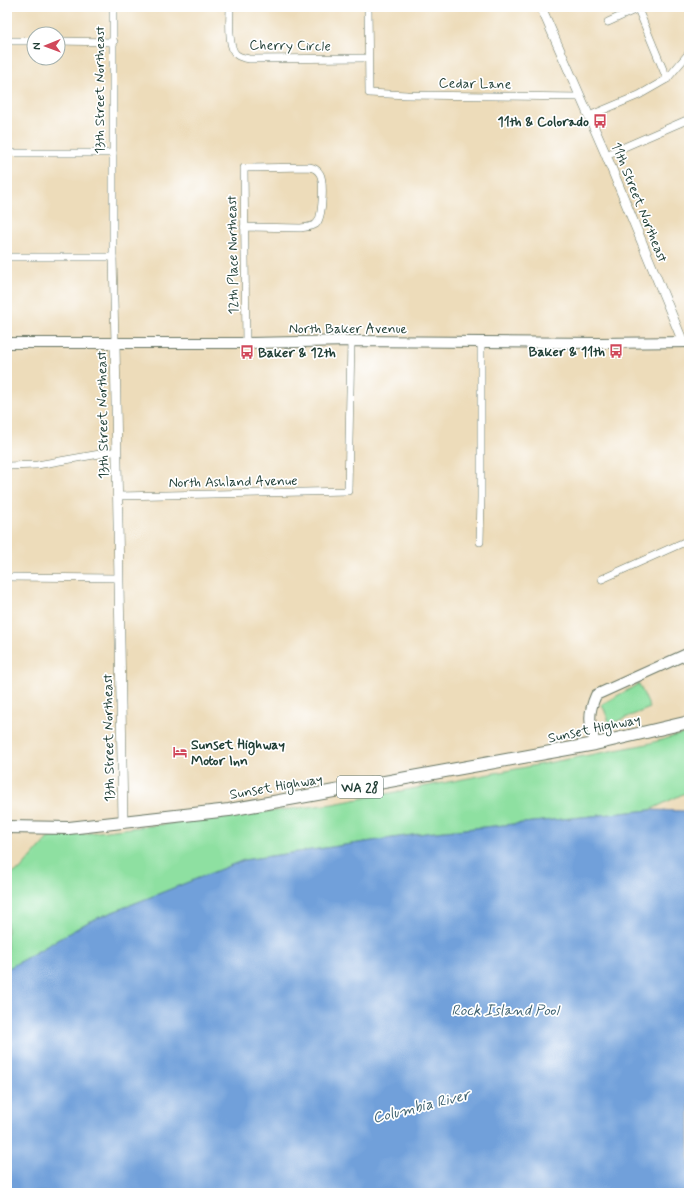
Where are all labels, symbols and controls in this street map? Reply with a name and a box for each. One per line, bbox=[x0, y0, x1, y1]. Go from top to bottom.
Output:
north arrow bbox=[26, 26, 66, 66]
street label: 13th Street Northeast bbox=[91, 26, 109, 154]
street label: Cherry Circle bbox=[249, 36, 331, 56]
text: N bbox=[30, 42, 44, 50]
street label: Cedar Lane bbox=[438, 74, 512, 94]
place label: 11th & Colorado bbox=[497, 113, 589, 131]
bus stop icon: 11th & Colorado bbox=[592, 113, 608, 129]
street label: 11th Street Northeast bbox=[607, 140, 672, 265]
street label: 12th Place Northeast bbox=[223, 195, 243, 315]
street label: North Baker Avenue bbox=[289, 320, 408, 338]
place label: Baker & 11th bbox=[529, 343, 605, 361]
bus stop icon: Baker & 11th bbox=[608, 343, 624, 359]
bus stop icon: Baker & 12th bbox=[239, 344, 255, 360]
place label: Baker & 12th bbox=[258, 344, 336, 362]
street label: 13th Street Northeast bbox=[93, 351, 113, 479]
street label: North Ashland Avenue bbox=[168, 472, 298, 492]
street label: 13th Street Northeast bbox=[99, 674, 119, 802]
street label: Sunset Highway bbox=[546, 710, 642, 749]
place label: Sunset Highway Motor Inn bbox=[191, 736, 286, 770]
hotel icon: Sunset Highway Motor Inn bbox=[172, 744, 188, 760]
street label: Sunset Highway bbox=[228, 770, 324, 805]
road number: WA 28 bbox=[337, 776, 383, 798]
water label: Rock Island Pool bbox=[451, 1001, 561, 1021]
water label: Columbia River bbox=[371, 1085, 474, 1129]

